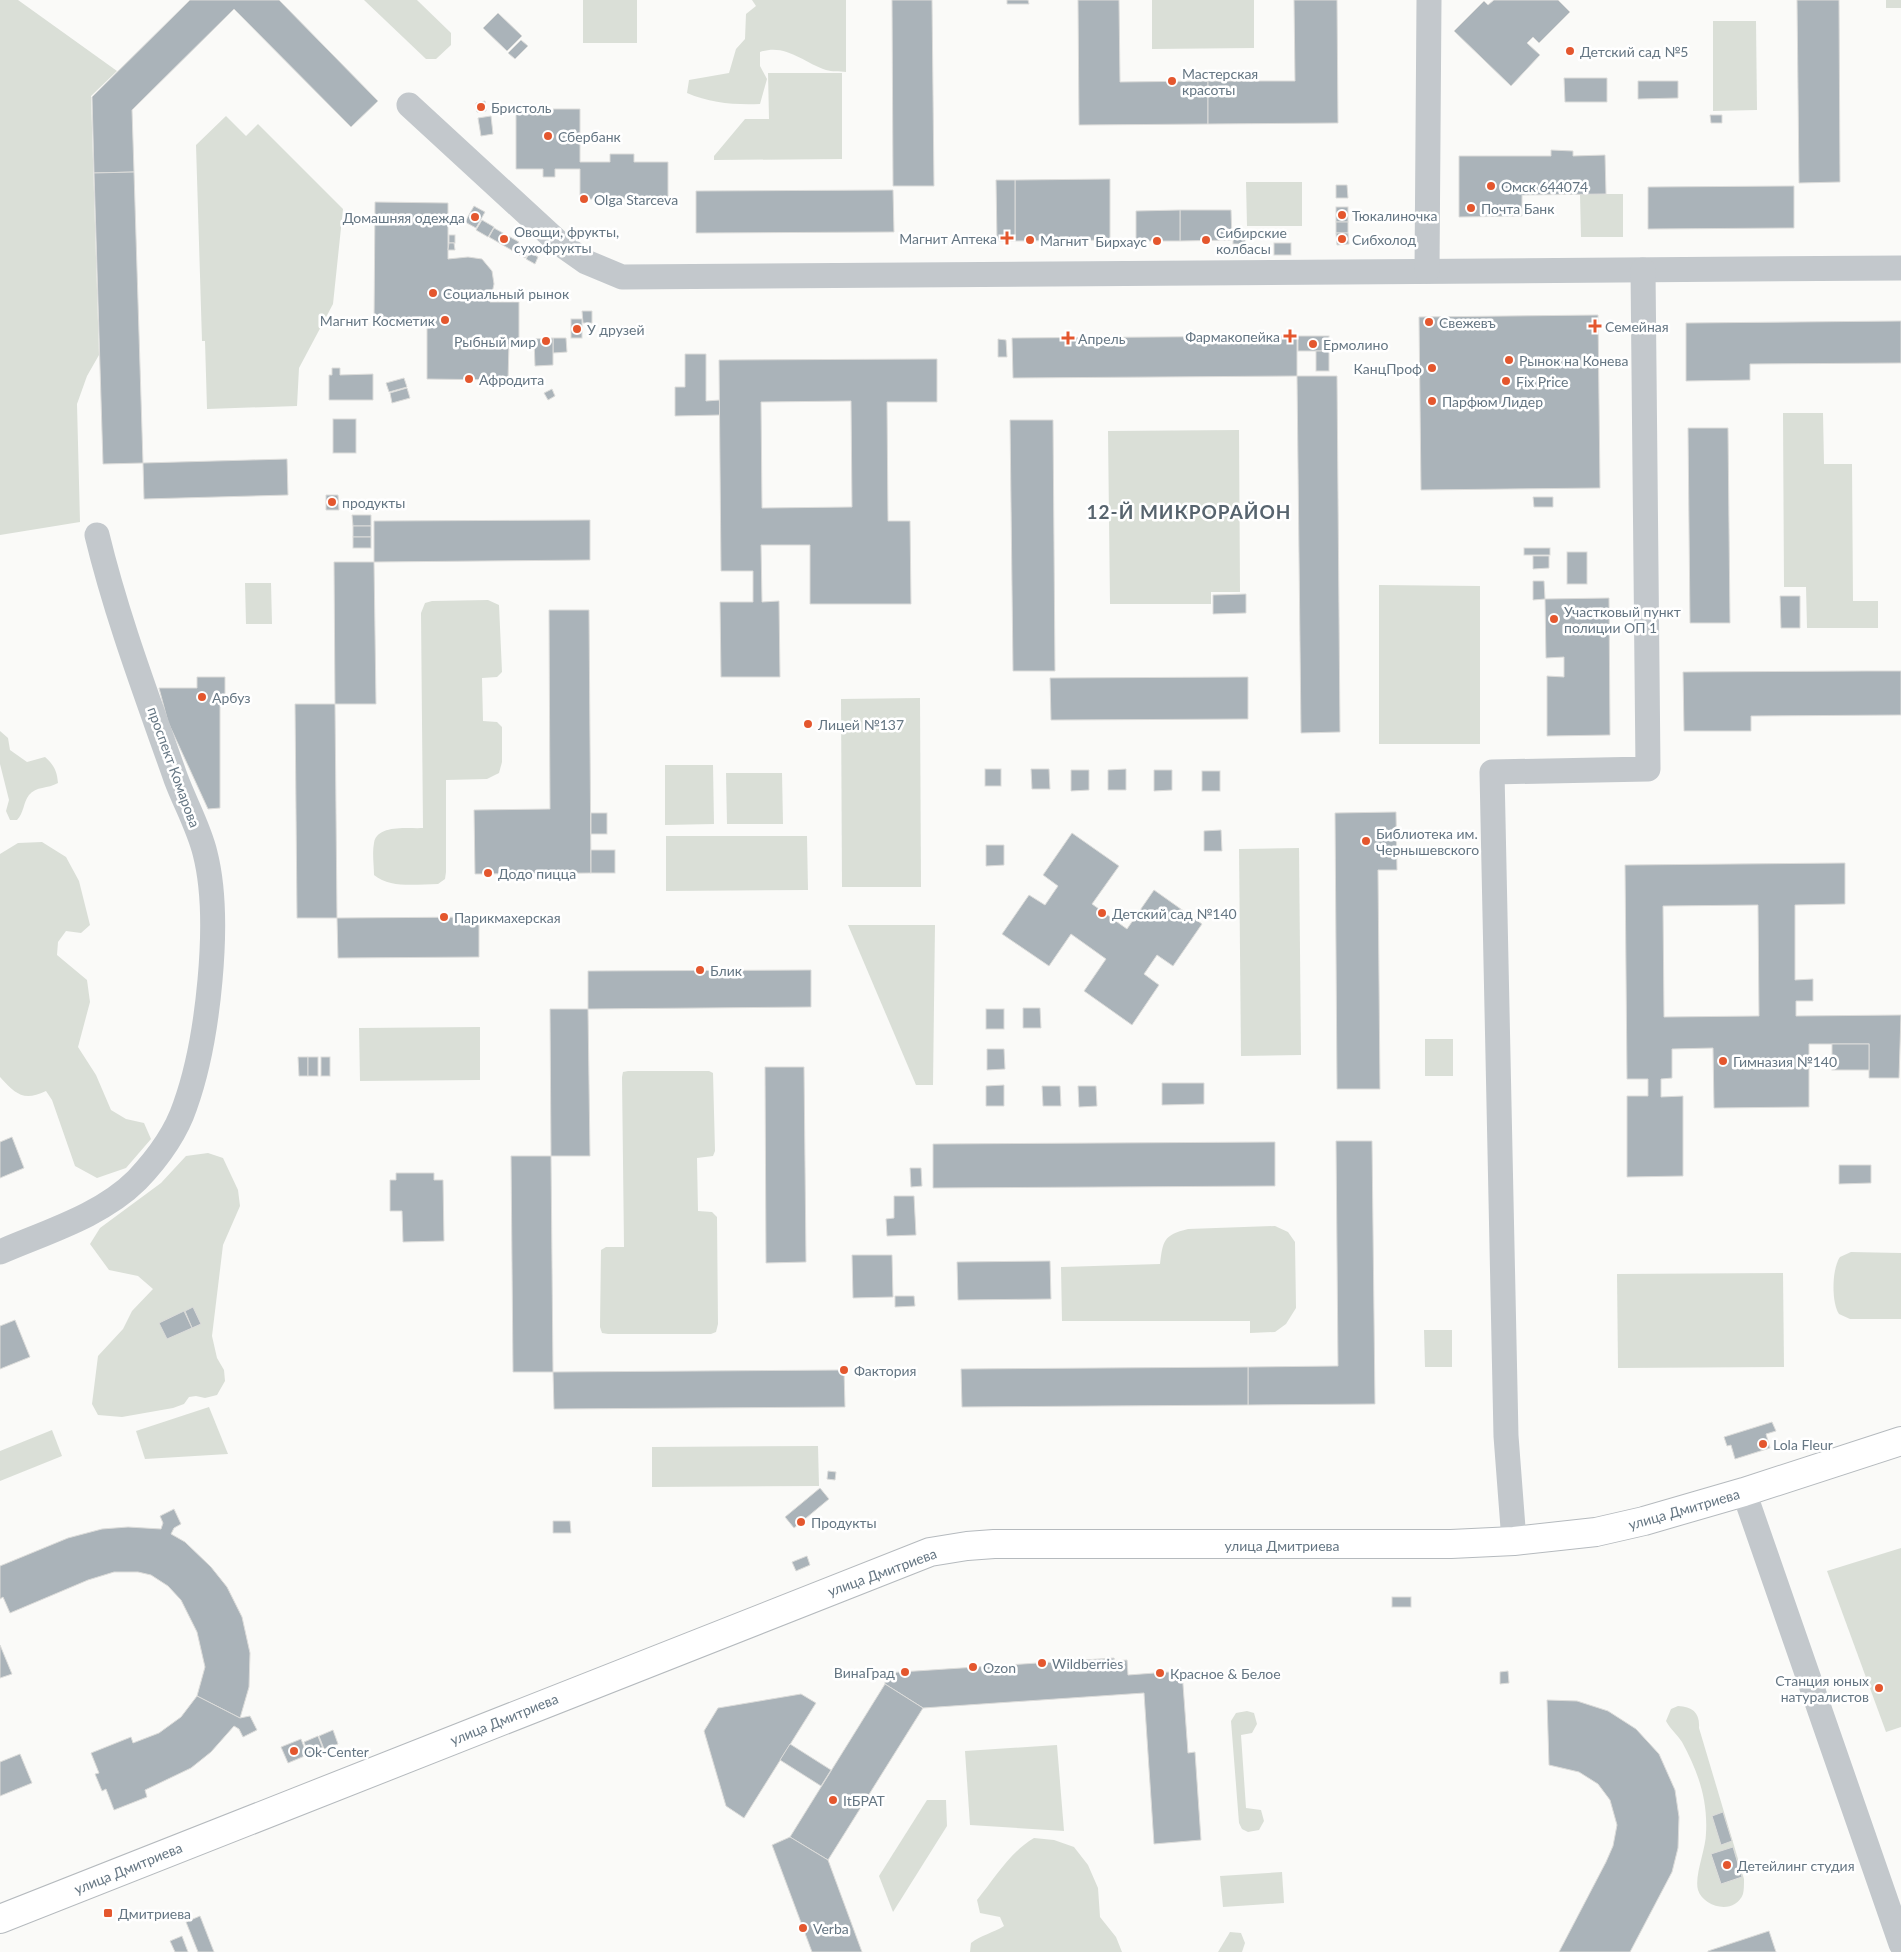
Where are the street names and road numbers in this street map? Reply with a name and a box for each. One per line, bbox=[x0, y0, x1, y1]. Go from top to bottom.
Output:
street label: проспект Комарова bbox=[144, 704, 204, 830]
street label: улица Дмитриева bbox=[1626, 1485, 1742, 1533]
street label: улица Дмитриева bbox=[1225, 1537, 1339, 1554]
street label: улица Дмитриева bbox=[825, 1544, 939, 1600]
street label: улица Дмитриева bbox=[448, 1690, 560, 1748]
street label: улица Дмитриева bbox=[72, 1839, 184, 1897]

